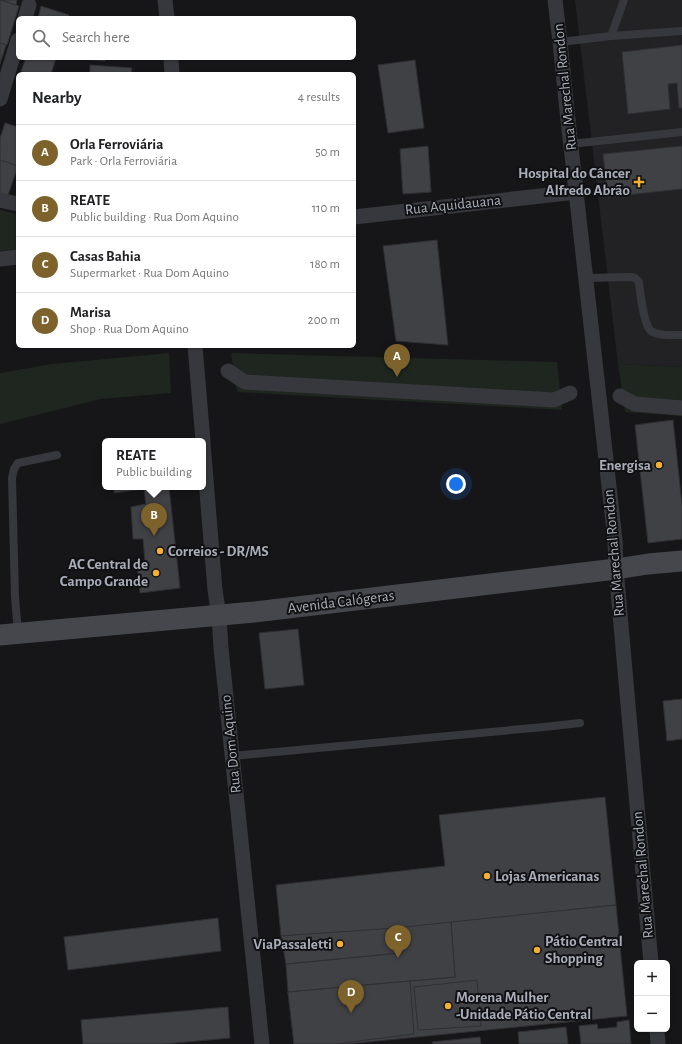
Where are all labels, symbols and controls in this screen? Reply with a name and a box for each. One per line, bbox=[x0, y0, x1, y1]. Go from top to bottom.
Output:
search box bbox=[16, 16, 356, 60]
street label: Rua Marechal Rondon bbox=[551, 23, 579, 151]
icon: search bbox=[30, 27, 52, 49]
text: Search here bbox=[62, 30, 130, 45]
text: Nearby bbox=[32, 89, 82, 106]
text: 4 results bbox=[298, 91, 340, 104]
text: Orla Ferroviária bbox=[70, 137, 163, 152]
text: A bbox=[41, 146, 49, 159]
text: 50 m bbox=[315, 146, 340, 159]
text: Park · Orla Ferroviária bbox=[70, 155, 177, 168]
place label: Hospital do Câncer Alfredo Abrão bbox=[518, 166, 631, 198]
marker: Hospital do Câncer Alfredo Abrão bbox=[633, 176, 645, 188]
text: REATE bbox=[70, 193, 110, 208]
street label: Rua Aquidauana bbox=[404, 193, 502, 217]
text: B bbox=[41, 202, 49, 215]
text: 110 m bbox=[312, 202, 340, 215]
text: Public building · Rua Dom Aquino bbox=[70, 211, 239, 224]
text: Casas Bahia bbox=[70, 249, 141, 264]
text: C bbox=[42, 258, 48, 271]
text: 180 m bbox=[310, 258, 340, 271]
text: Supermarket · Rua Dom Aquino bbox=[70, 267, 229, 280]
text: Marisa bbox=[70, 305, 111, 320]
text: D bbox=[41, 314, 49, 327]
text: 200 m bbox=[308, 314, 340, 327]
text: Shop · Rua Dom Aquino bbox=[70, 323, 189, 336]
pin: A bbox=[384, 344, 410, 377]
popup bbox=[102, 438, 206, 490]
text: REATE bbox=[116, 448, 156, 463]
place label: Energisa bbox=[599, 458, 651, 473]
marker: Energisa bbox=[654, 460, 664, 470]
text: Public building bbox=[116, 466, 192, 479]
your location bbox=[446, 474, 466, 494]
street label: Rua Marechal Rondon bbox=[601, 489, 627, 617]
pin: B bbox=[141, 503, 167, 536]
place label: Correios - DR/MS bbox=[168, 544, 269, 559]
marker: Correios - DR/MS bbox=[155, 546, 165, 556]
place label: AC Central de Campo Grande bbox=[60, 557, 148, 589]
marker: AC Central de Campo Grande bbox=[151, 568, 161, 578]
street label: Avenida Calógeras bbox=[287, 588, 395, 616]
street label: Rua Dom Aquino bbox=[218, 694, 244, 794]
street label: Rua Marechal Rondon bbox=[630, 811, 656, 939]
place label: Lojas Americanas bbox=[495, 869, 599, 884]
marker: Lojas Americanas bbox=[482, 871, 492, 881]
pin: C bbox=[385, 925, 411, 958]
place label: Pátio Central Shopping bbox=[545, 934, 623, 966]
place label: ViaPassaletti bbox=[253, 937, 332, 952]
marker: ViaPassaletti bbox=[335, 939, 345, 949]
marker: Pátio Central Shopping bbox=[532, 945, 542, 955]
map controls bbox=[634, 960, 670, 1032]
button: + bbox=[634, 960, 670, 996]
pin: D bbox=[338, 980, 364, 1013]
place label: Morena Mulher -Unidade Pátio Central bbox=[456, 990, 591, 1022]
button: − bbox=[634, 996, 670, 1032]
marker: Morena Mulher -Unidade Pátio Central bbox=[443, 1001, 453, 1011]

